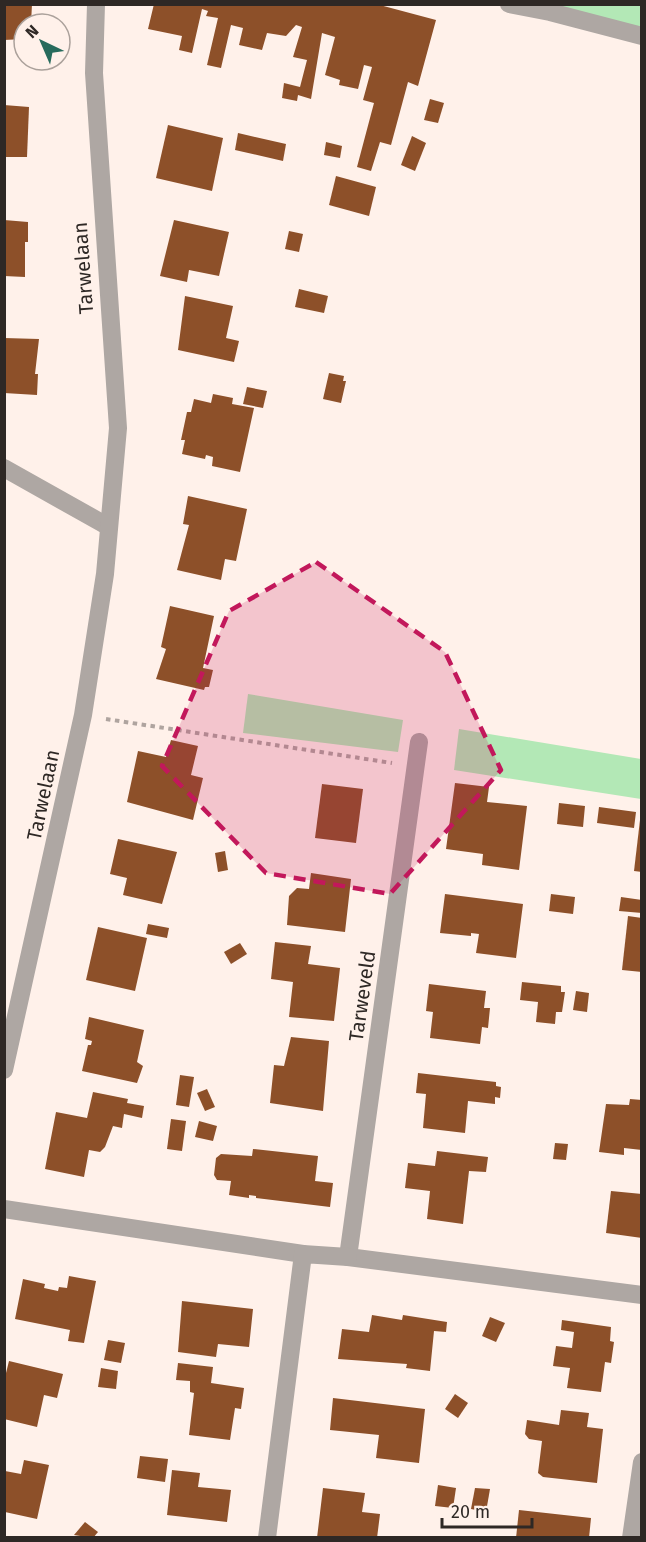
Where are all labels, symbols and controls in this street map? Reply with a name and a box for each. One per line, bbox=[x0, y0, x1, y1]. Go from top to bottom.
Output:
north arrow bbox=[12, 12, 72, 72]
text: N bbox=[22, 21, 42, 42]
street label: Tarwelaan bbox=[68, 221, 98, 315]
street label: Tarwelaan bbox=[22, 747, 64, 843]
street label: Tarweveld bbox=[344, 949, 380, 1043]
scale bar bbox=[442, 1491, 532, 1529]
text: 20 m bbox=[451, 1501, 490, 1523]

